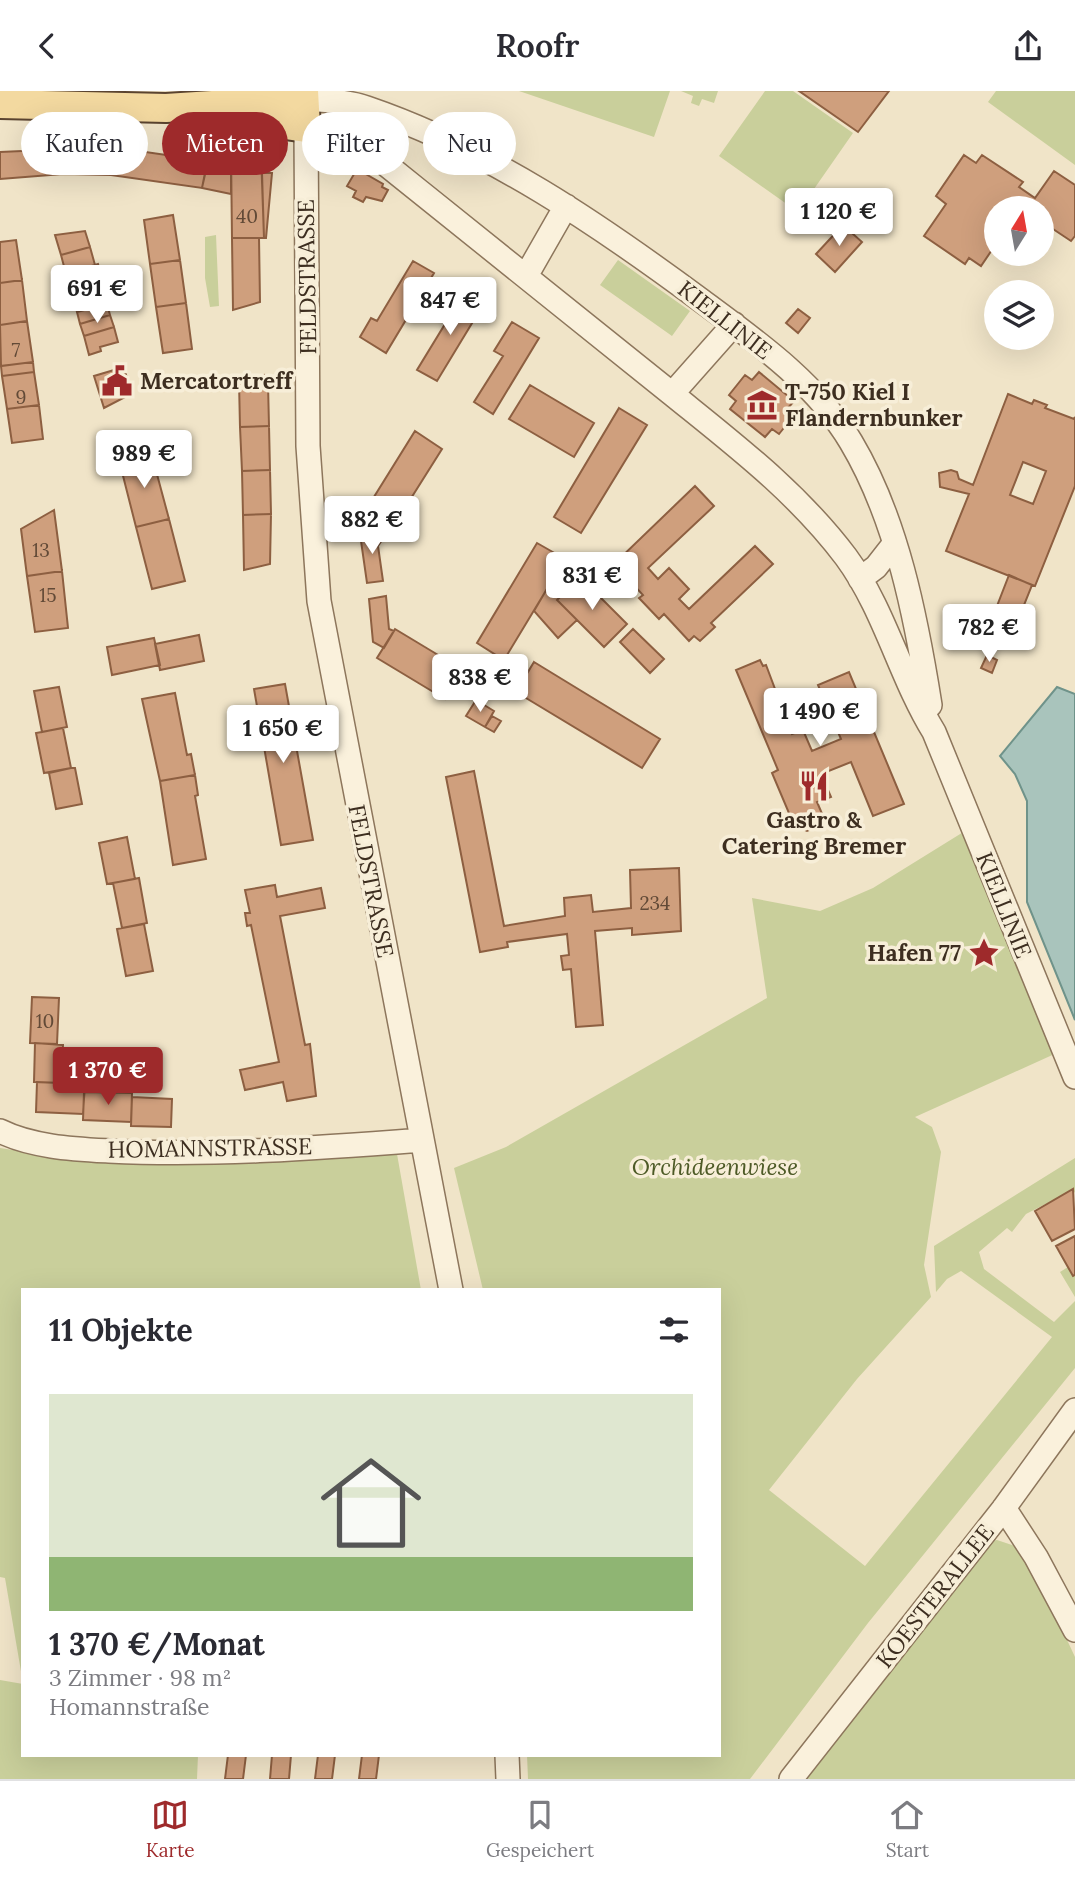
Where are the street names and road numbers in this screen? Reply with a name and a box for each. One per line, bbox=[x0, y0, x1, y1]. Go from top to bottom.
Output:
street label: FELDSTRASSE bbox=[291, 199, 322, 355]
street label: KIELLINIE bbox=[672, 274, 778, 365]
street label: FELDSTRASSE bbox=[342, 802, 401, 960]
street label: KIELLINIE bbox=[970, 848, 1039, 962]
street label: HOMANNSTRASSE bbox=[107, 1131, 313, 1164]
street label: KOESTERALLEE bbox=[869, 1518, 1000, 1673]

